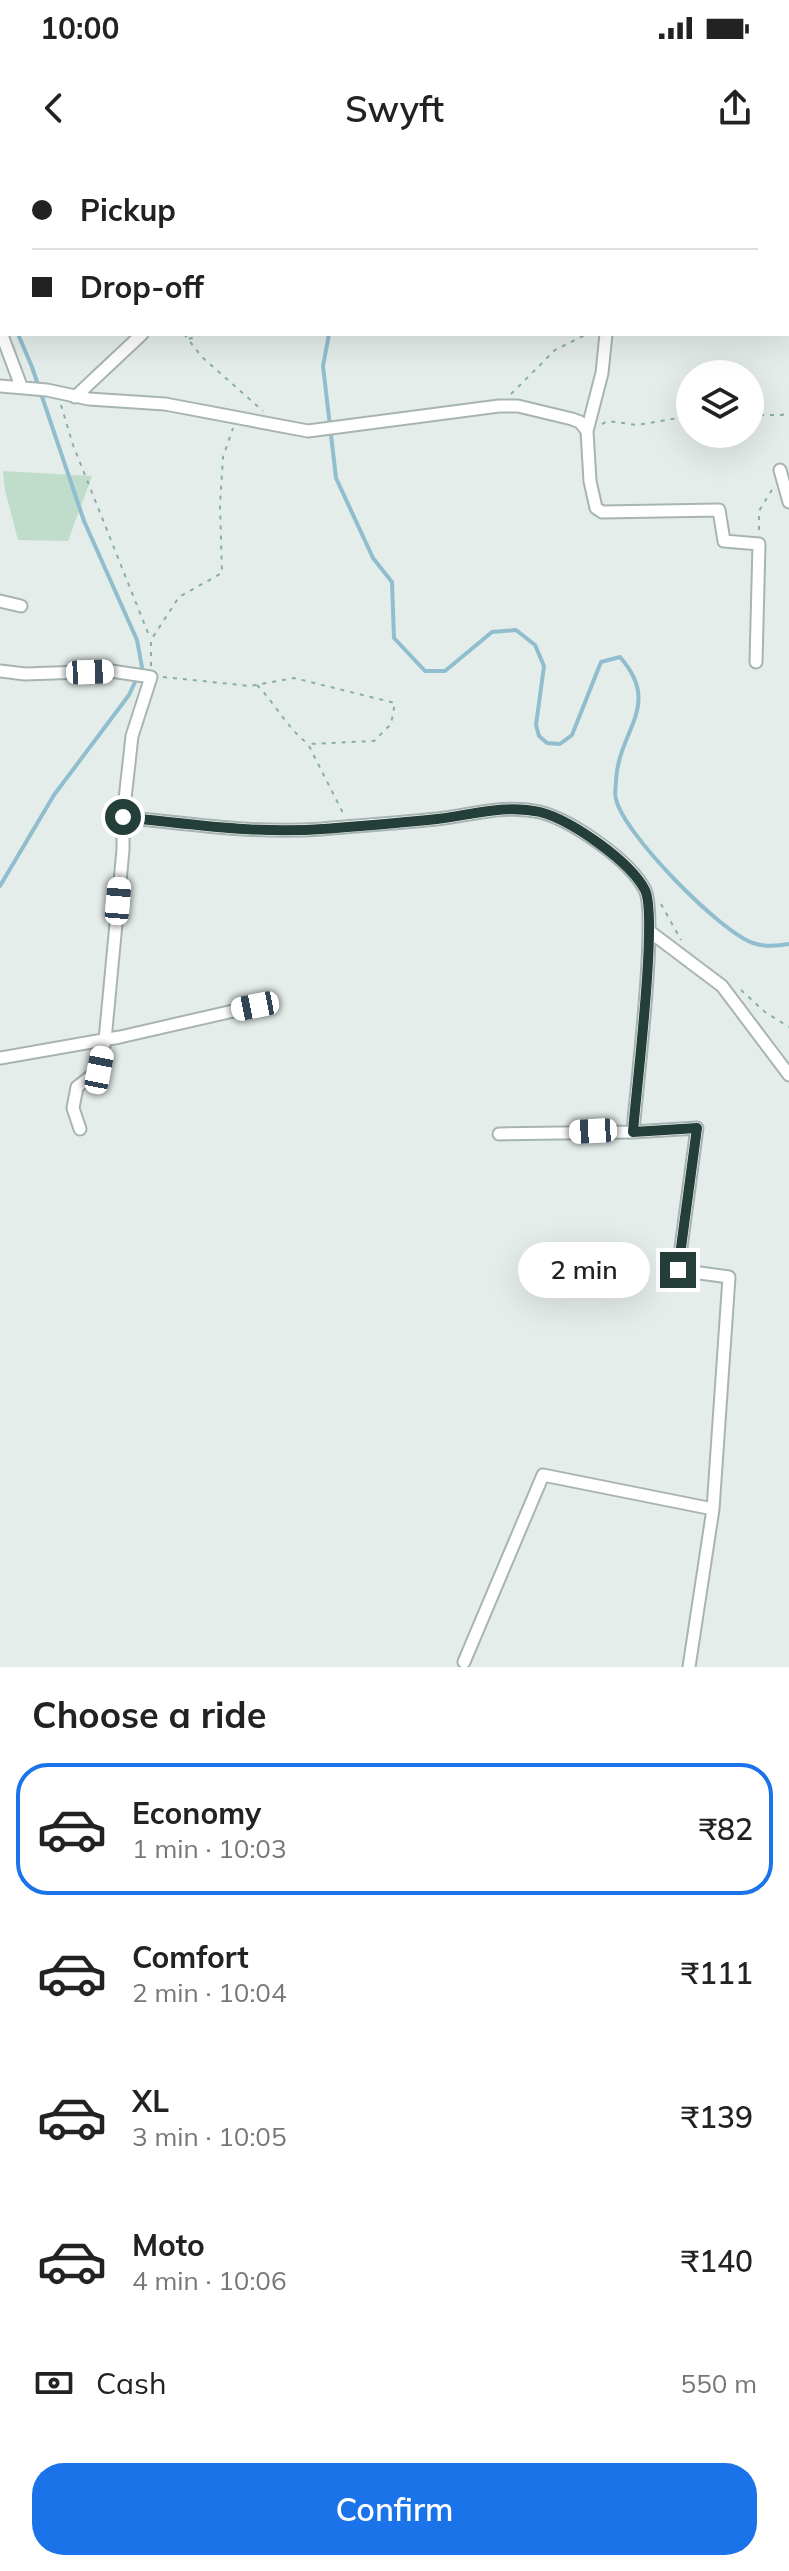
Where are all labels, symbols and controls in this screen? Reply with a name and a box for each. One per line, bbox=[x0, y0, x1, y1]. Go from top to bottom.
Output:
text: 10:00 bbox=[40, 9, 119, 47]
icon: back bbox=[32, 86, 76, 130]
text: Swyft bbox=[345, 86, 444, 131]
icon: share bbox=[713, 86, 757, 130]
text: Pickup bbox=[80, 191, 176, 229]
text: Drop-off bbox=[80, 268, 204, 306]
map controls bbox=[676, 360, 764, 448]
button: layers bbox=[676, 360, 764, 448]
car bbox=[66, 659, 114, 685]
route start bbox=[105, 799, 141, 835]
car bbox=[104, 876, 132, 926]
car bbox=[229, 990, 281, 1022]
car bbox=[83, 1044, 115, 1096]
car bbox=[568, 1118, 618, 1144]
callout: 2 min bbox=[518, 1242, 650, 1298]
route end bbox=[660, 1252, 696, 1288]
text: 2 min bbox=[550, 1253, 618, 1286]
text: Choose a ride bbox=[32, 1692, 266, 1737]
icon: car bbox=[36, 1793, 108, 1865]
text: Economy bbox=[132, 1794, 261, 1832]
text: ₹82 bbox=[699, 1810, 753, 1848]
text: 1 min · 10:03 bbox=[132, 1832, 287, 1865]
icon: car bbox=[36, 1937, 108, 2009]
text: Comfort bbox=[132, 1938, 249, 1976]
text: ₹111 bbox=[681, 1954, 753, 1992]
text: 2 min · 10:04 bbox=[132, 1976, 287, 2009]
icon: car bbox=[36, 2081, 108, 2153]
text: XL bbox=[132, 2082, 169, 2120]
text: ₹139 bbox=[681, 2098, 753, 2136]
text: 3 min · 10:05 bbox=[132, 2120, 287, 2153]
icon: car bbox=[36, 2225, 108, 2297]
text: Moto bbox=[132, 2226, 205, 2264]
text: ₹140 bbox=[681, 2242, 753, 2280]
text: 4 min · 10:06 bbox=[132, 2264, 287, 2297]
icon: cash bbox=[32, 2361, 76, 2405]
text: Cash bbox=[96, 2364, 167, 2402]
text: 550 m bbox=[681, 2367, 757, 2400]
button: Confirm bbox=[32, 2463, 757, 2555]

